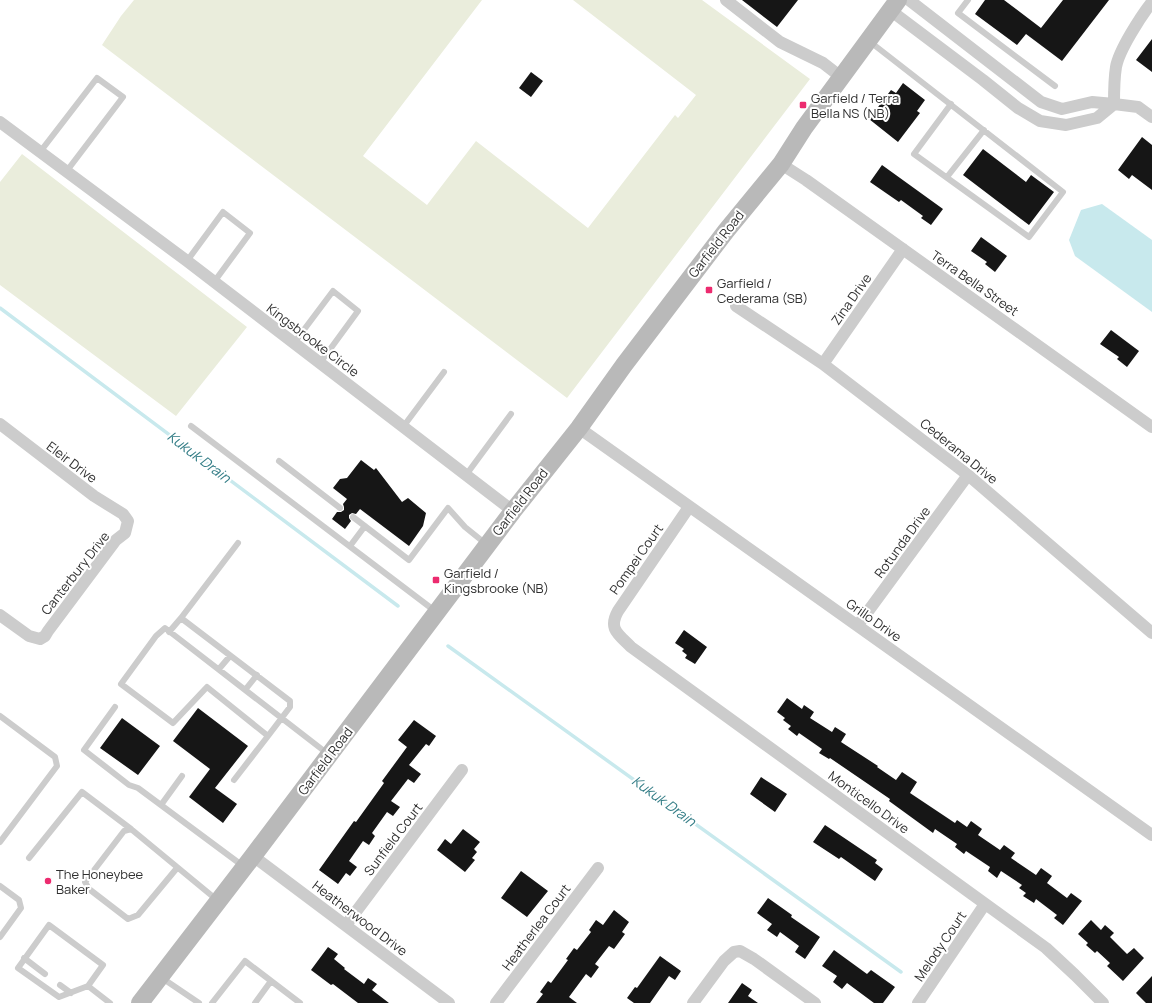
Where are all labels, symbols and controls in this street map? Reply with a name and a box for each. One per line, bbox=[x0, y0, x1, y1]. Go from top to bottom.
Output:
place label: Garfield / Terra Bella NS (NB) bbox=[811, 89, 899, 122]
marker: Garfield / Terra Bella NS (NB) bbox=[798, 100, 808, 110]
street label: Garfield Road bbox=[684, 207, 748, 281]
street label: Terra Bella Street bbox=[928, 246, 1022, 320]
street label: Zina Drive bbox=[827, 269, 876, 328]
place label: Garfield / Cederama (SB) bbox=[717, 274, 808, 307]
marker: Garfield / Cederama (SB) bbox=[704, 285, 714, 295]
street label: Kingsbrooke Circle bbox=[263, 299, 363, 381]
street label: Cederama Drive bbox=[916, 414, 1002, 488]
water label: Kukuk Drain bbox=[164, 427, 235, 487]
street label: Eleir Drive bbox=[43, 437, 101, 487]
street label: Garfield Road bbox=[488, 465, 552, 539]
street label: Rotunda Drive bbox=[870, 502, 934, 581]
street label: Pompei Court bbox=[605, 520, 667, 598]
street label: Canterbury Drive bbox=[37, 527, 114, 618]
place label: Garfield / Kingsbrooke (NB) bbox=[444, 564, 549, 597]
marker: Garfield / Kingsbrooke (NB) bbox=[431, 575, 441, 585]
street label: Grillo Drive bbox=[843, 594, 906, 646]
street label: Garfield Road bbox=[294, 723, 356, 799]
street label: Monticello Drive bbox=[825, 767, 913, 838]
water label: Kukuk Drain bbox=[629, 771, 701, 831]
street label: Sunfield Court bbox=[360, 799, 426, 879]
place label: The Honeybee Baker bbox=[56, 865, 144, 898]
marker: The Honeybee Baker bbox=[43, 876, 53, 886]
street label: Heatherwood Drive bbox=[309, 876, 411, 960]
street label: Heatherlea Court bbox=[498, 880, 574, 974]
street label: Melody Court bbox=[910, 907, 970, 985]

